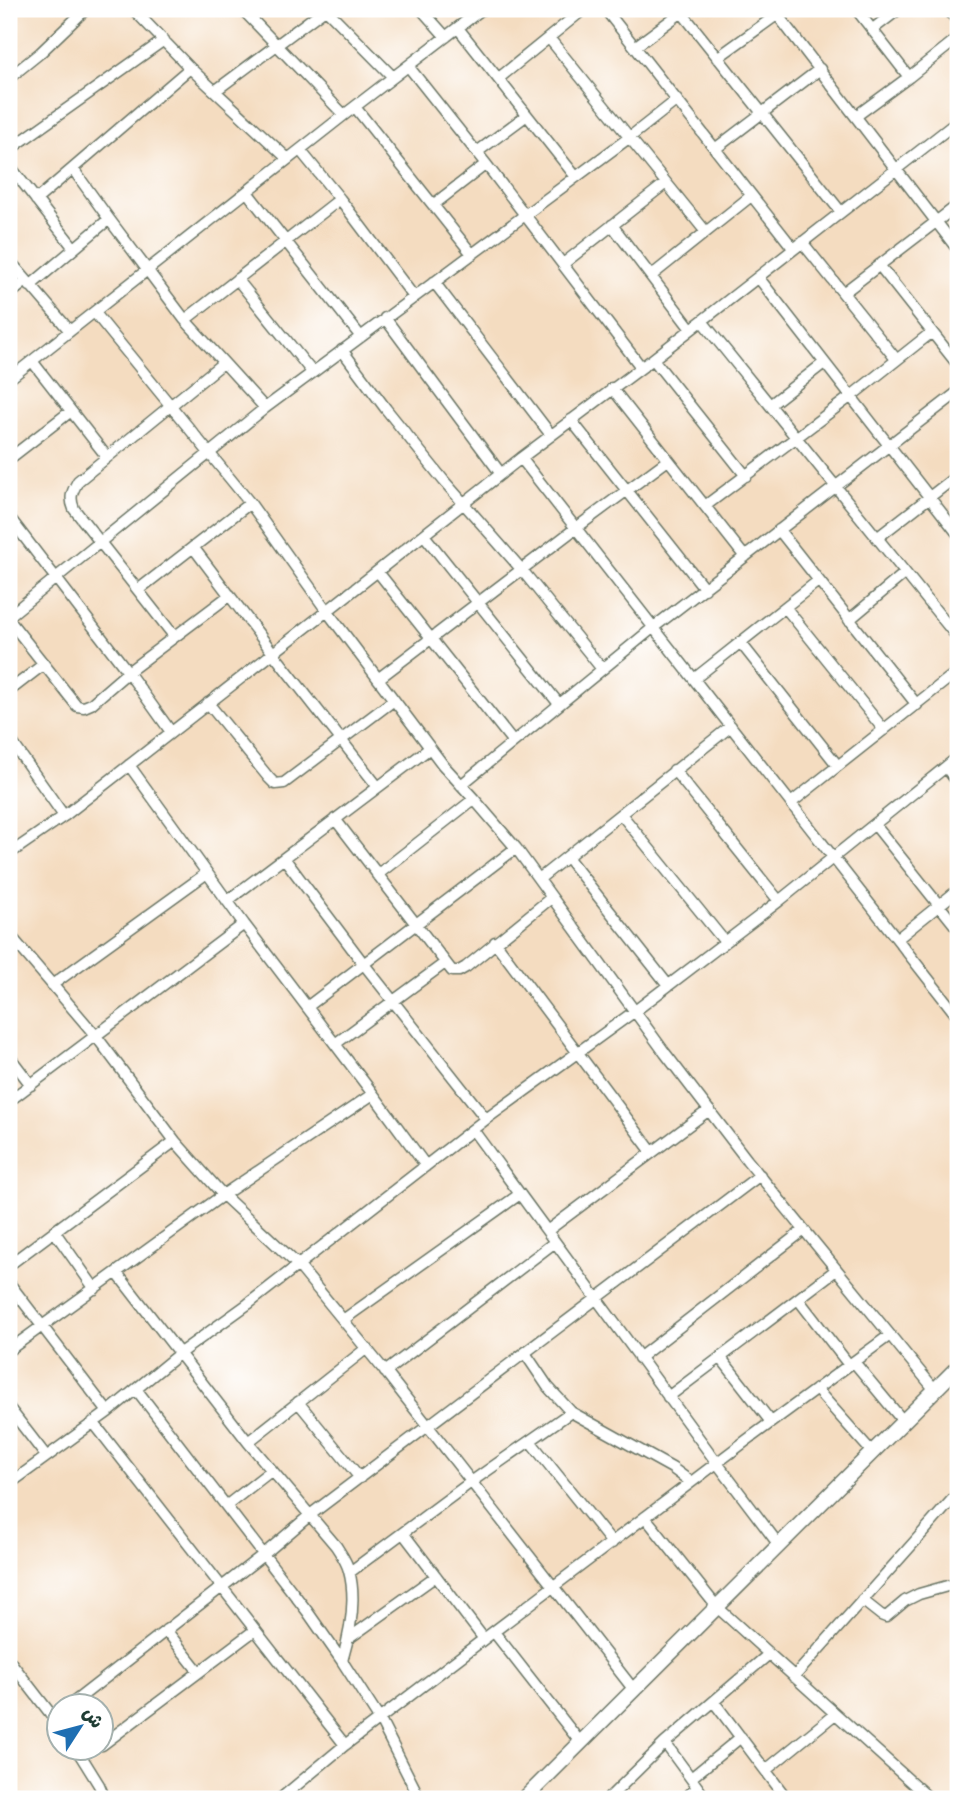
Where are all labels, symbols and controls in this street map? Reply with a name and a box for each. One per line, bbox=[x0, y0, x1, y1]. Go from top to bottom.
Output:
north arrow bbox=[46, 1692, 116, 1762]
text: ش bbox=[78, 1701, 110, 1733]

